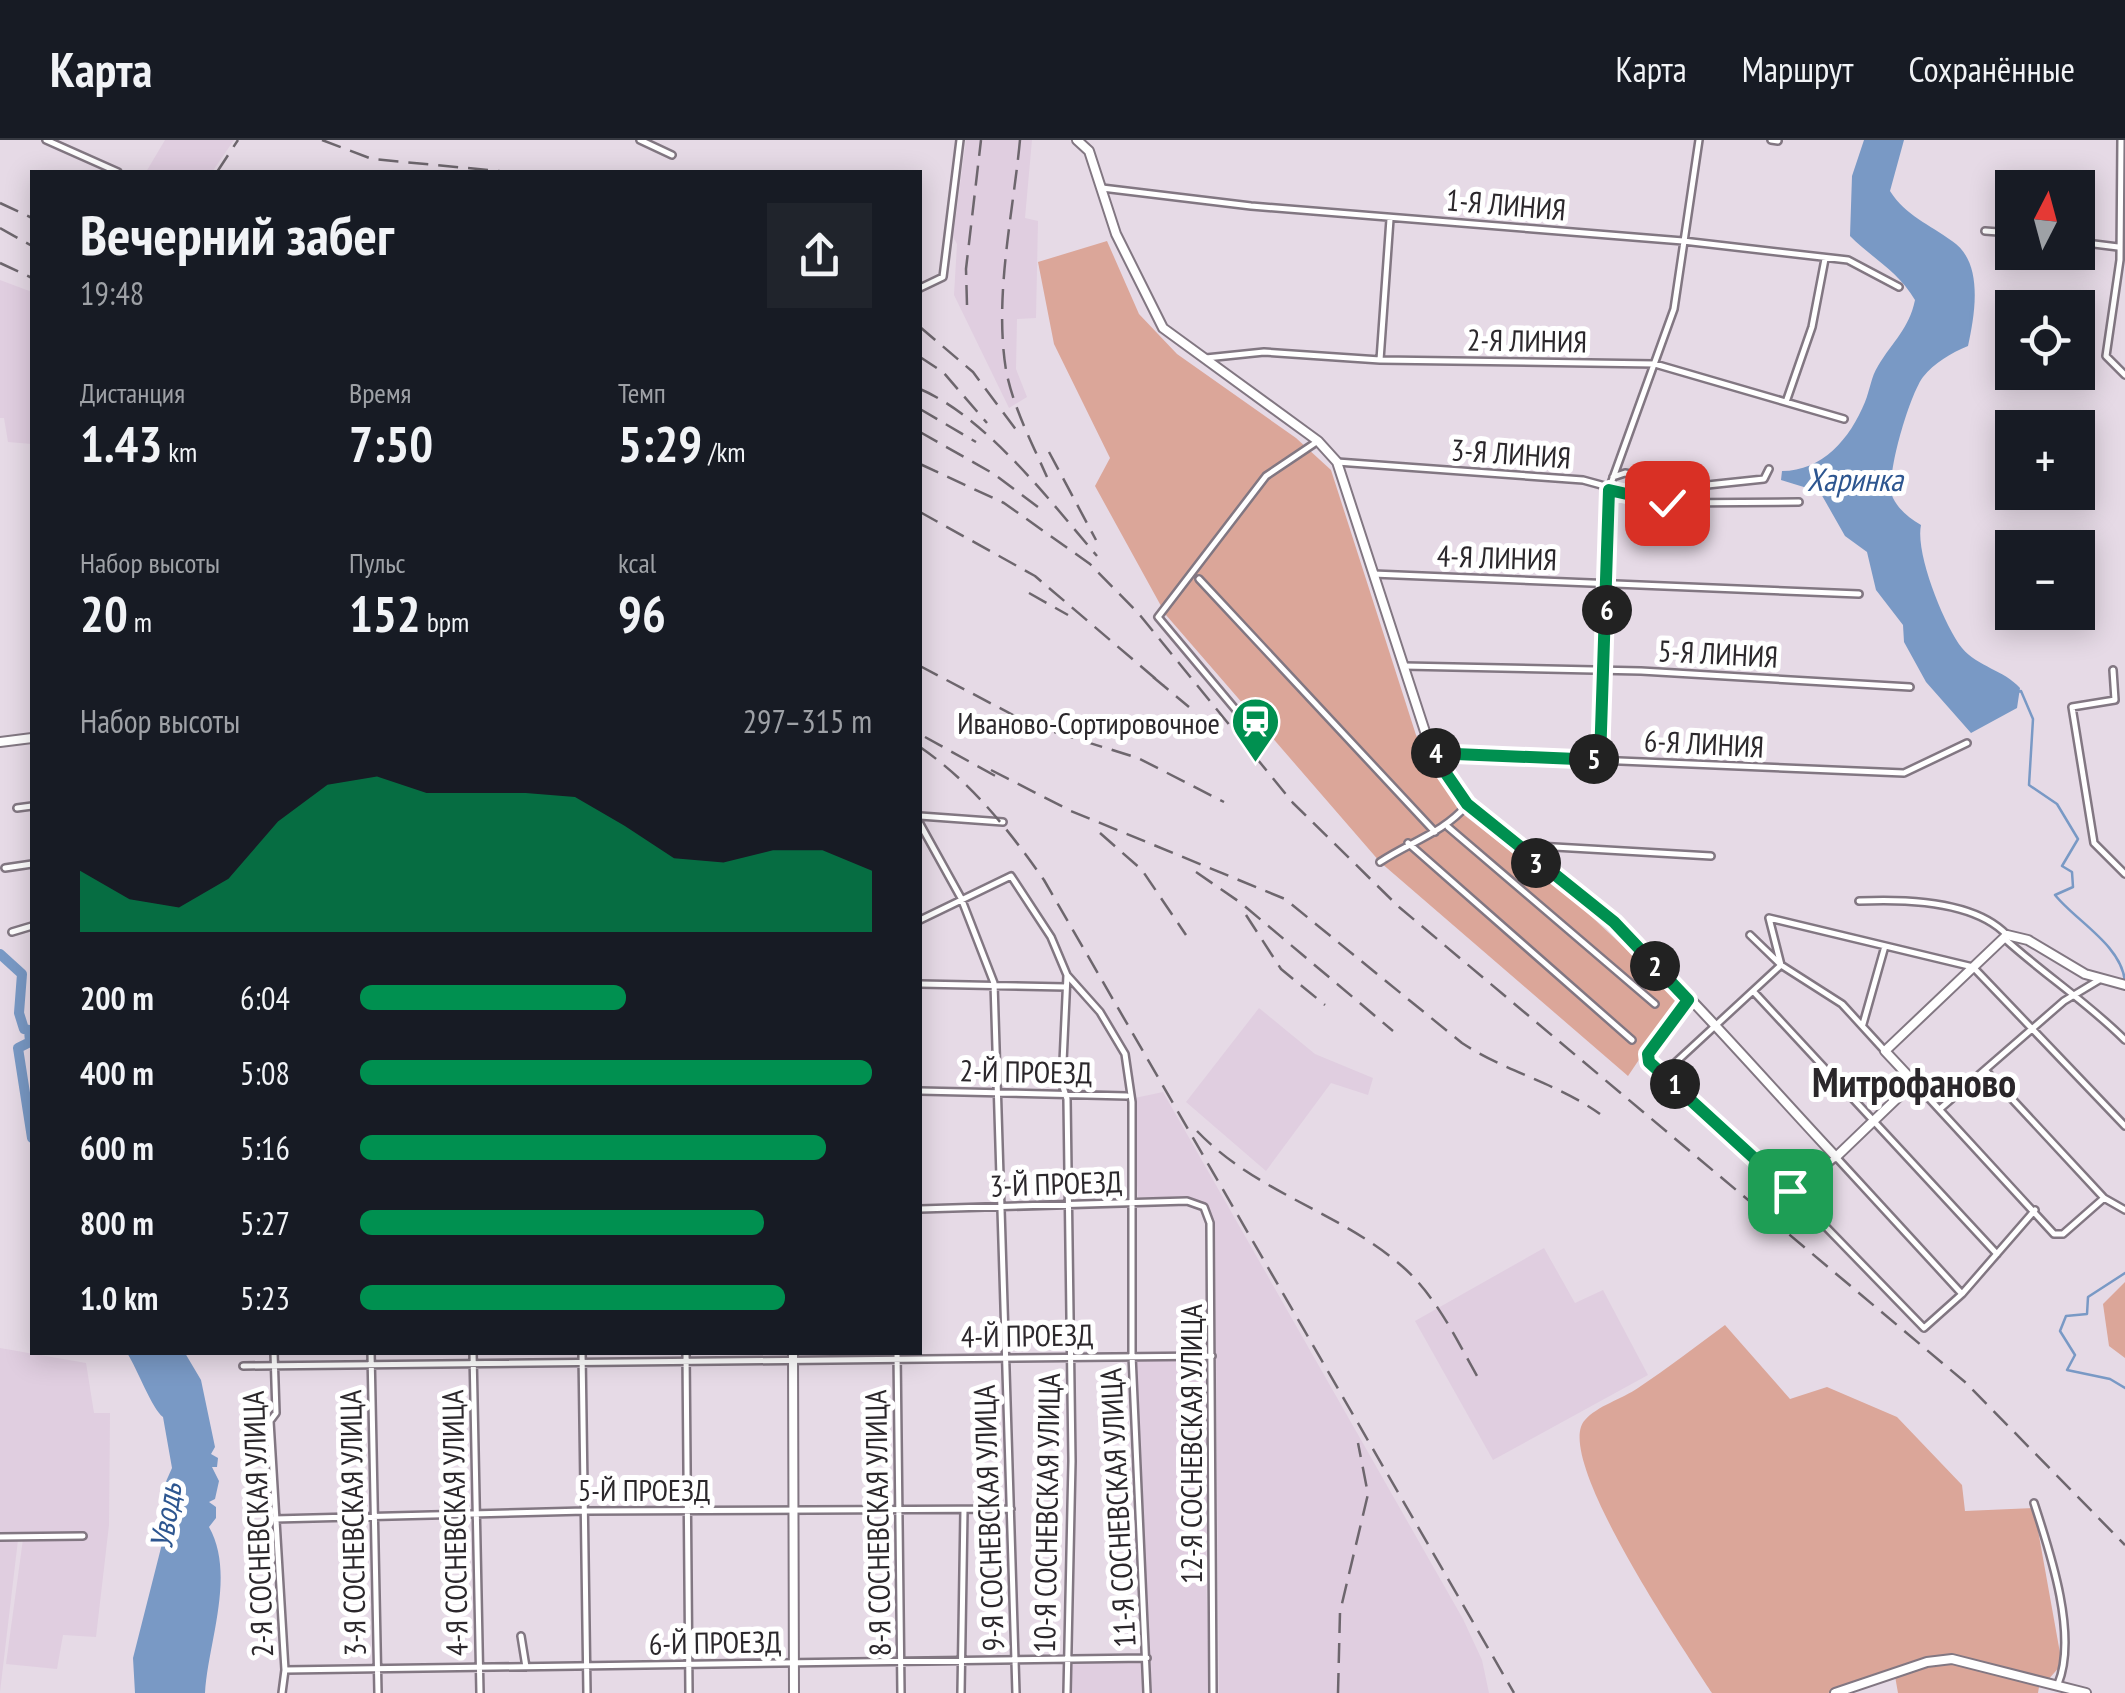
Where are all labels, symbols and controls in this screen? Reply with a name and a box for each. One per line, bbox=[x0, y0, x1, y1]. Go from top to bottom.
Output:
text: Карта bbox=[50, 38, 152, 100]
text: Карта bbox=[1615, 46, 1687, 92]
text: Маршрут bbox=[1742, 46, 1853, 92]
text: Сохранённые bbox=[1908, 46, 2075, 92]
north arrow bbox=[1995, 170, 2095, 270]
map controls bbox=[1995, 170, 2095, 630]
street label: 1-Я ЛИНИЯ bbox=[1445, 179, 1567, 229]
text: Вечерний забег bbox=[80, 199, 394, 270]
button: share bbox=[767, 203, 872, 308]
text: 19:48 bbox=[80, 272, 144, 314]
button: locate bbox=[1995, 290, 2095, 390]
street label: 2-Я ЛИНИЯ bbox=[1467, 319, 1587, 361]
text: Дистанция bbox=[80, 374, 185, 411]
text: Время bbox=[349, 374, 411, 411]
text: Темп bbox=[618, 374, 666, 411]
button: + bbox=[1995, 410, 2095, 510]
text: 1.43 bbox=[80, 411, 162, 476]
text: 7:50 bbox=[349, 411, 433, 476]
text: 5:29 bbox=[618, 411, 702, 476]
street label: 3-Я ЛИНИЯ bbox=[1450, 429, 1572, 477]
text: km bbox=[162, 433, 197, 470]
text: /km bbox=[702, 433, 746, 470]
water label: Харинка bbox=[1807, 458, 1905, 500]
pin bbox=[1625, 461, 1710, 546]
icon: check bbox=[1640, 476, 1695, 531]
button: − bbox=[1995, 530, 2095, 630]
street label: 4-Я ЛИНИЯ bbox=[1436, 535, 1558, 579]
text: Набор высоты bbox=[80, 544, 220, 581]
text: Пульс bbox=[349, 544, 406, 581]
text: kcal bbox=[618, 544, 656, 581]
text: 20 bbox=[80, 581, 128, 646]
text: 152 bbox=[349, 581, 421, 646]
text: 96 bbox=[618, 581, 666, 646]
pin: 6 bbox=[1582, 585, 1632, 635]
text: 6 bbox=[1600, 591, 1614, 628]
text: m bbox=[128, 603, 152, 640]
text: bpm bbox=[421, 603, 469, 640]
street label: 5-Я ЛИНИЯ bbox=[1657, 630, 1779, 676]
station icon: Иваново-Сортировочное bbox=[1229, 696, 1281, 764]
text: Набор высоты bbox=[80, 700, 240, 742]
text: 297–315 m bbox=[743, 700, 872, 742]
place label: Иваново-Сортировочное bbox=[957, 703, 1220, 742]
street label: 6-Я ЛИНИЯ bbox=[1643, 720, 1765, 766]
pin: 4 bbox=[1411, 728, 1461, 778]
text: 4 bbox=[1429, 734, 1443, 771]
pin: 5 bbox=[1569, 734, 1619, 784]
text: 5 bbox=[1587, 740, 1601, 777]
pin: 3 bbox=[1511, 838, 1561, 888]
text: 3 bbox=[1529, 844, 1543, 881]
pin: 2 bbox=[1630, 941, 1680, 991]
text: 2 bbox=[1648, 947, 1662, 984]
text: 200 m bbox=[80, 977, 154, 1019]
text: 6:04 bbox=[240, 977, 290, 1019]
street label: 2-Й ПРОЕЗД bbox=[959, 1050, 1093, 1092]
text: 400 m bbox=[80, 1052, 154, 1094]
text: 5:08 bbox=[240, 1052, 290, 1094]
district label: Митрофаново bbox=[1812, 1056, 2016, 1108]
pin: 1 bbox=[1650, 1059, 1700, 1109]
text: 1 bbox=[1668, 1065, 1682, 1102]
text: 600 m bbox=[80, 1127, 154, 1169]
text: 5:16 bbox=[240, 1127, 290, 1169]
pin bbox=[1748, 1149, 1833, 1234]
street label: 3-Й ПРОЕЗД bbox=[989, 1161, 1123, 1205]
icon: arrive bbox=[1763, 1164, 1818, 1219]
text: 800 m bbox=[80, 1202, 154, 1244]
text: 5:27 bbox=[240, 1202, 290, 1244]
text: 1.0 km bbox=[80, 1277, 158, 1319]
text: 5:23 bbox=[240, 1277, 290, 1319]
street label: 12-Я СОСНЕВСКАЯ УЛИЦА bbox=[1171, 1303, 1210, 1584]
street label: 4-Й ПРОЕЗД bbox=[960, 1314, 1094, 1356]
street label: 11-Я СОСНЕВСКАЯ УЛИЦА bbox=[1090, 1366, 1144, 1649]
street label: 10-Я СОСНЕВСКАЯ УЛИЦА bbox=[1024, 1372, 1068, 1653]
street label: 9-Я СОСНЕВСКАЯ УЛИЦА bbox=[964, 1383, 1012, 1652]
street label: 2-Я СОСНЕВСКАЯ УЛИЦА bbox=[233, 1389, 281, 1658]
street label: 3-Я СОСНЕВСКАЯ УЛИЦА bbox=[330, 1389, 374, 1656]
street label: 4-Я СОСНЕВСКАЯ УЛИЦА bbox=[432, 1389, 476, 1656]
street label: 8-Я СОСНЕВСКАЯ УЛИЦА bbox=[855, 1389, 899, 1656]
street label: 5-Й ПРОЕЗД bbox=[578, 1470, 710, 1509]
water label: Уводь bbox=[139, 1479, 191, 1552]
street label: 6-Й ПРОЕЗД bbox=[648, 1621, 782, 1663]

